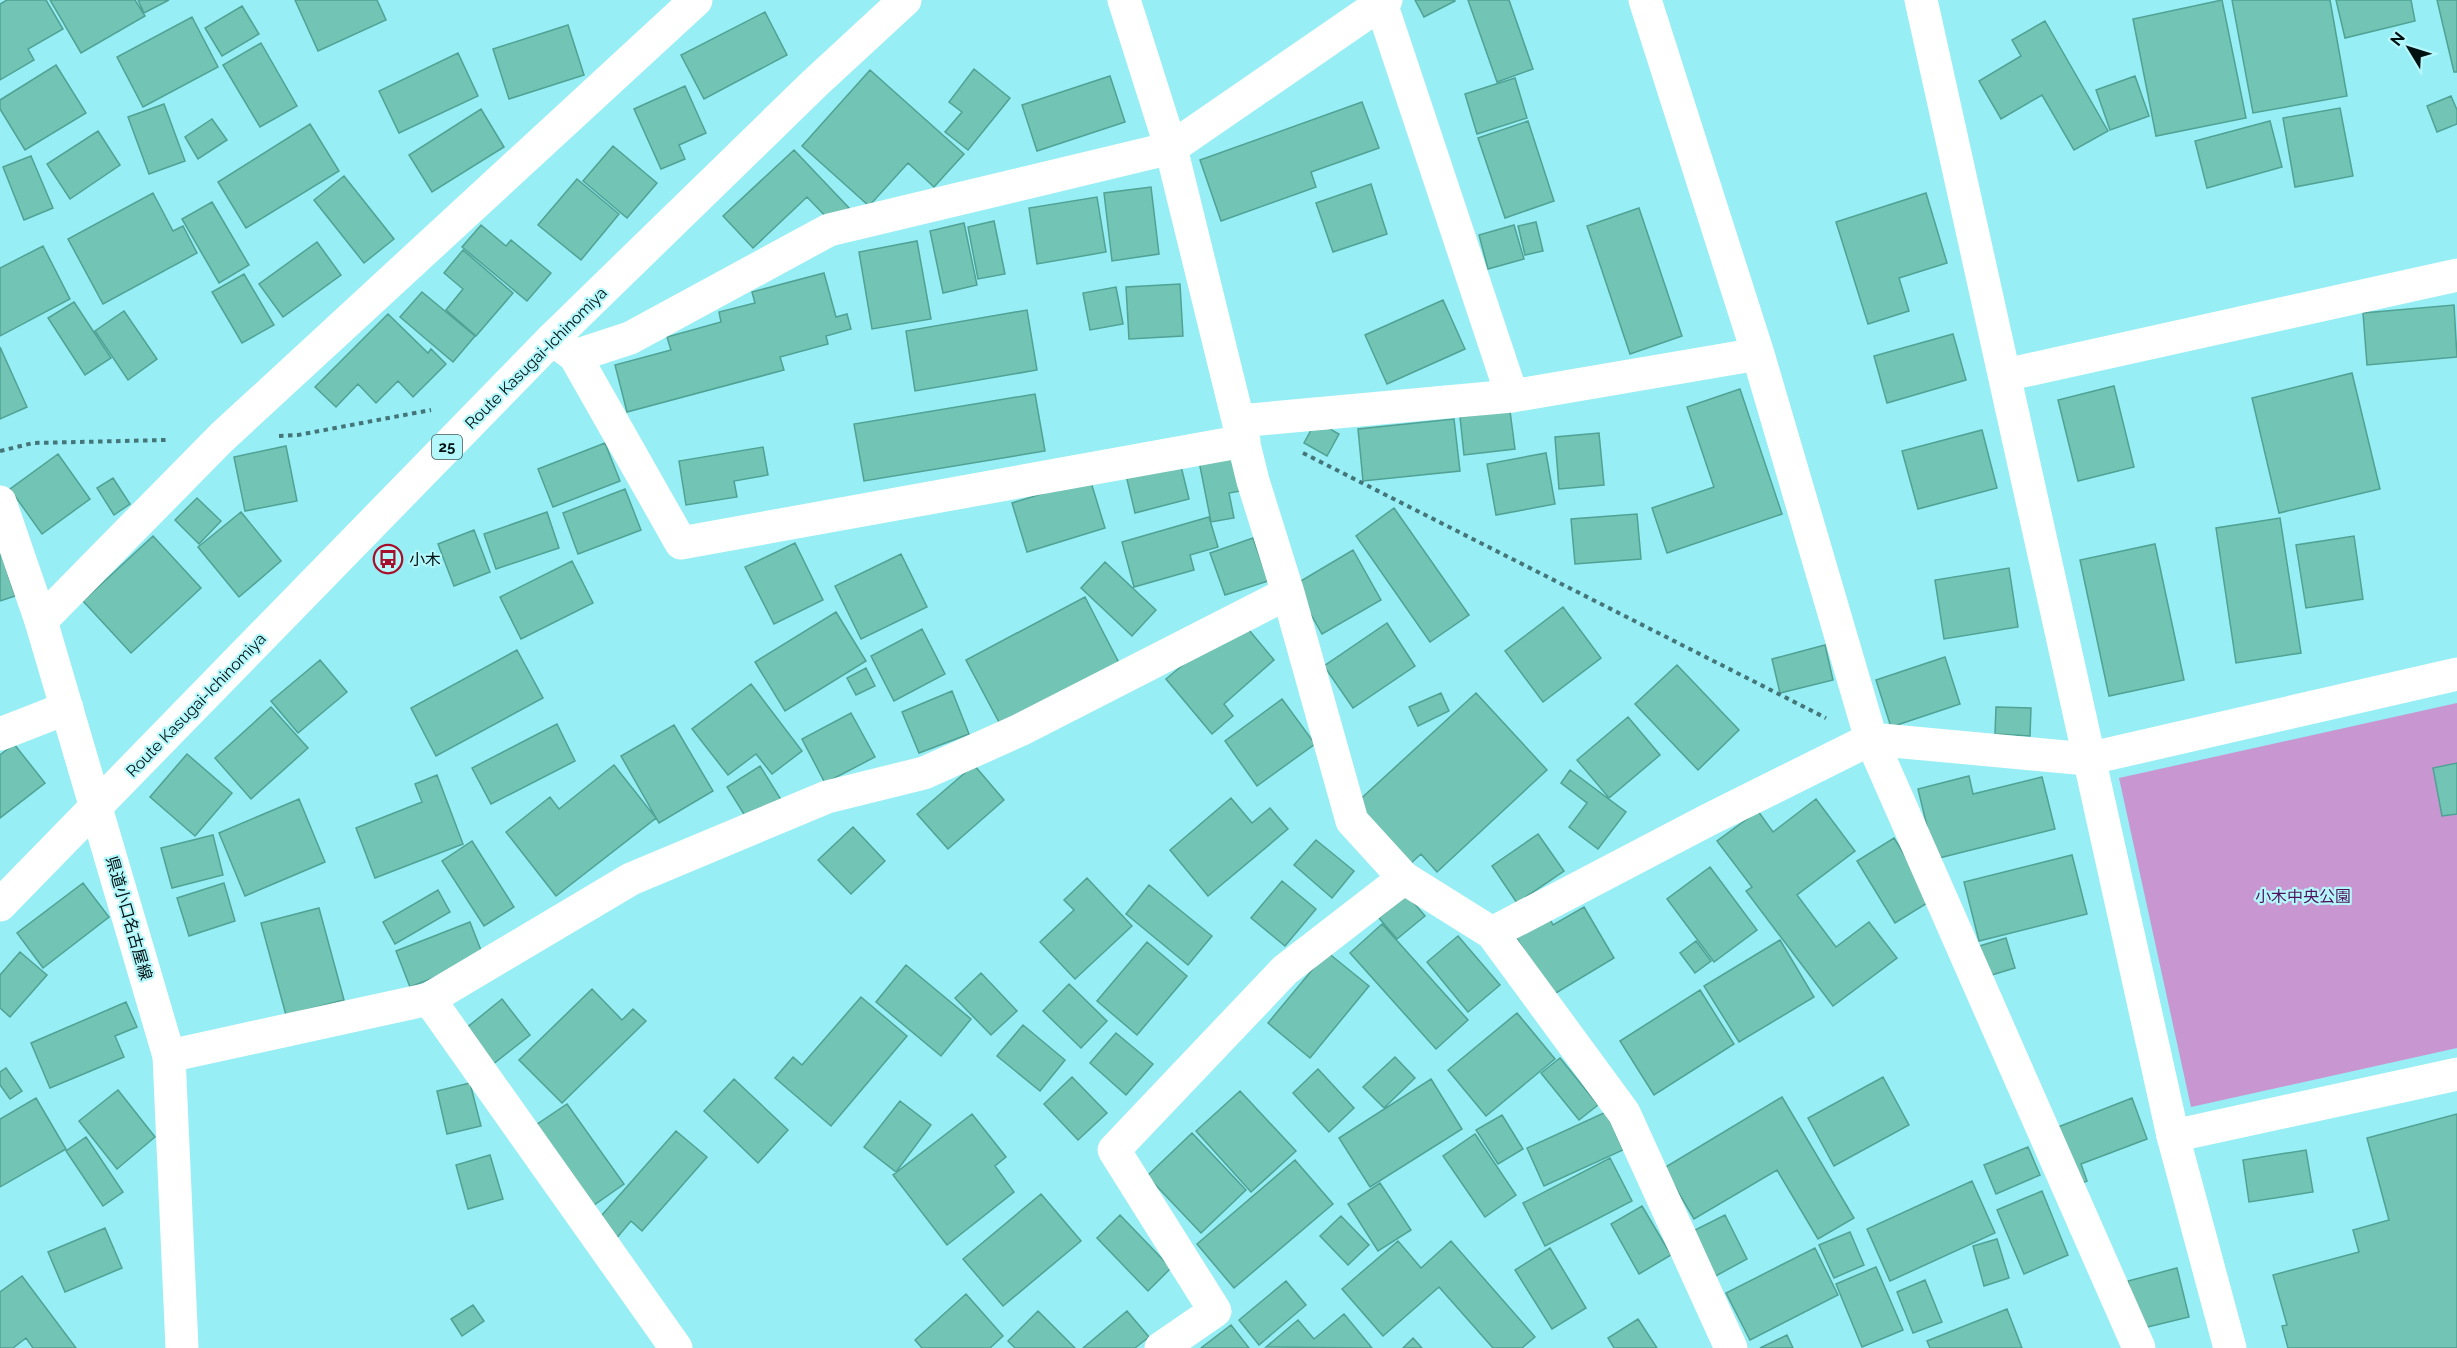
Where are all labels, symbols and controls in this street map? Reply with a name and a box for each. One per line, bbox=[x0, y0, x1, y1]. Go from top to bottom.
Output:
north arrow bbox=[2379, 18, 2439, 78]
text: N bbox=[2386, 28, 2409, 50]
street label: Route Kasugai-Ichinomiya bbox=[461, 283, 611, 433]
road number: 25 bbox=[432, 435, 462, 459]
bus stop icon: 小木 bbox=[372, 543, 404, 575]
place label: 小木 bbox=[409, 550, 441, 569]
street label: Route Kasugai-Ichinomiya bbox=[122, 629, 270, 781]
street label: 県道小口名古屋線 bbox=[102, 854, 156, 982]
park label: 小木中央公園 bbox=[2255, 887, 2351, 906]

